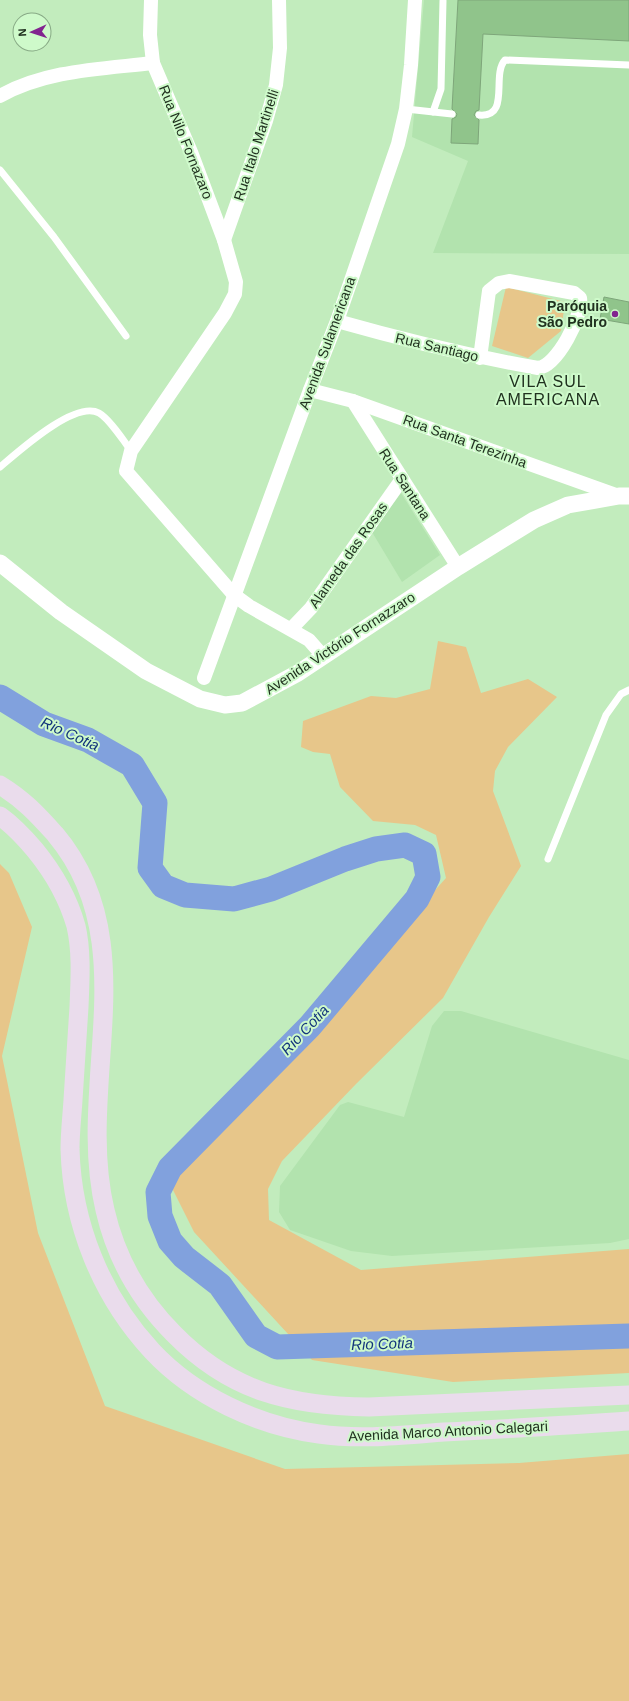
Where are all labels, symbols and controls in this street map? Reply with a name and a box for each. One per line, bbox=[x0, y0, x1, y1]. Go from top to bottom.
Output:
north arrow bbox=[12, 12, 52, 52]
text: N bbox=[16, 28, 28, 37]
street label: Rua Nilo Fornazaro bbox=[156, 83, 216, 201]
street label: Rua Italo Martinelli bbox=[230, 87, 282, 203]
street label: Avenida Sulamericana bbox=[296, 274, 359, 411]
place label: Paróquia São Pedro bbox=[538, 298, 607, 330]
marker: Paróquia São Pedro bbox=[610, 309, 620, 319]
street label: Rua Santiago bbox=[394, 330, 480, 364]
district label: VILA SUL AMERICANA bbox=[496, 373, 600, 408]
street label: Rua Santa Terezinha bbox=[401, 411, 529, 471]
street label: Rua Santana bbox=[376, 445, 434, 523]
street label: Alameda das Rosas bbox=[306, 499, 390, 611]
street label: Avenida Victório Fornazzaro bbox=[262, 588, 418, 697]
water label: Rio Cotia bbox=[39, 713, 102, 754]
water label: Rio Cotia bbox=[277, 1001, 332, 1058]
water label: Rio Cotia bbox=[351, 1334, 413, 1353]
street label: Avenida Marco Antonio Calegari bbox=[348, 1418, 548, 1444]

